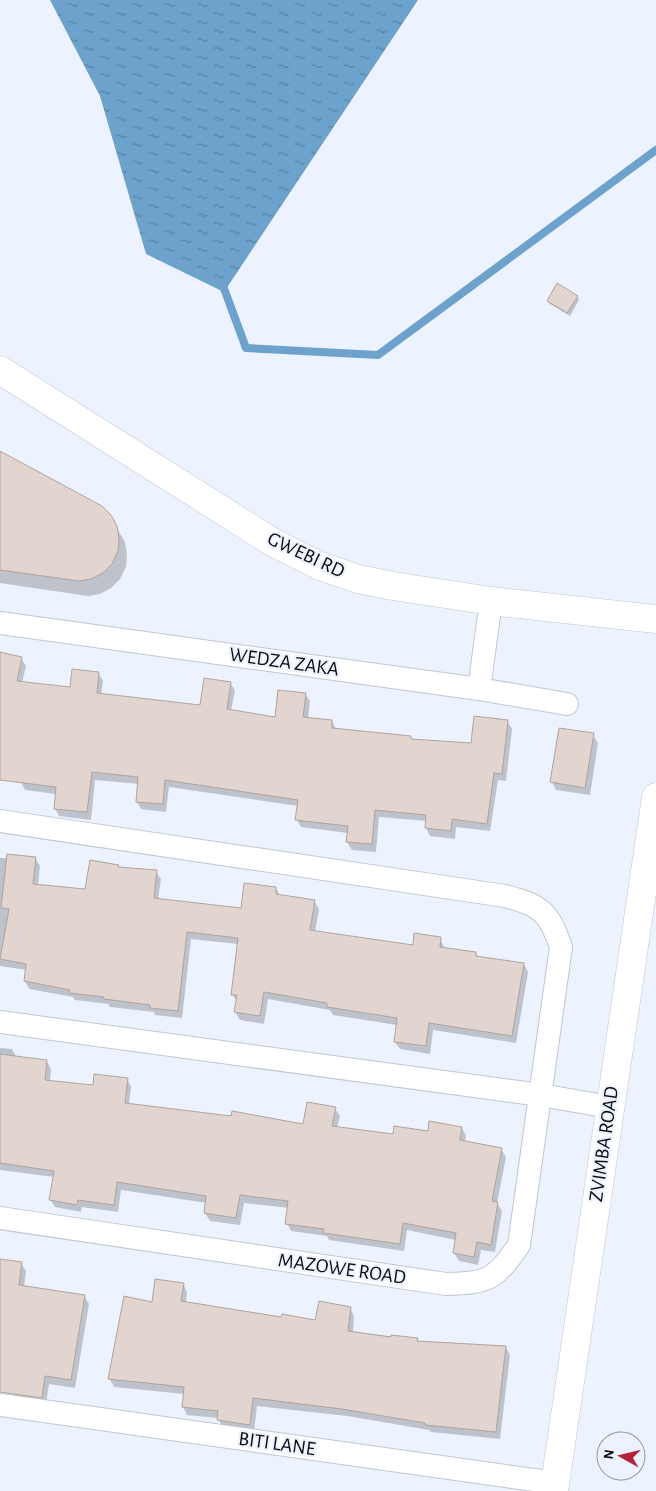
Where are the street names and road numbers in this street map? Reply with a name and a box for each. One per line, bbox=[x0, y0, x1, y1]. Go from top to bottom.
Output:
street label: GWEBI RD bbox=[264, 528, 348, 582]
street label: WEDZA ZAKA bbox=[228, 644, 341, 680]
street label: ZVIMBA ROAD bbox=[586, 1085, 622, 1203]
street label: MAZOWE ROAD bbox=[277, 1250, 407, 1288]
street label: BITI LANE bbox=[237, 1429, 317, 1459]

